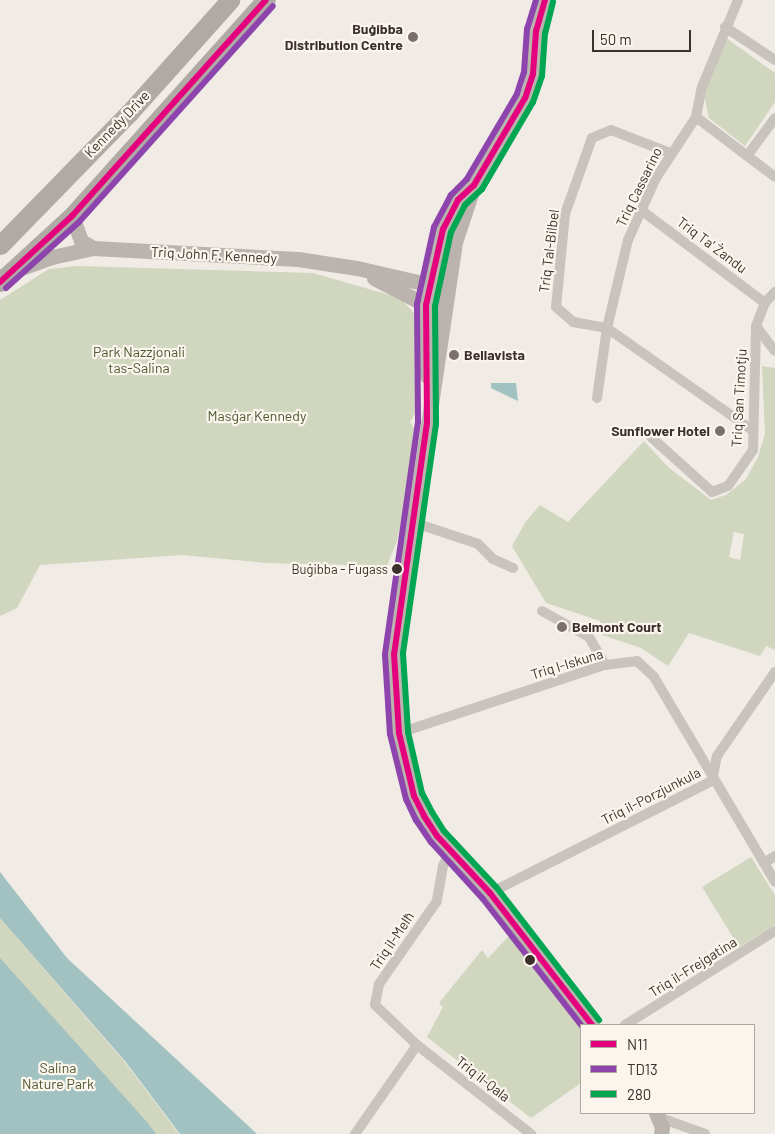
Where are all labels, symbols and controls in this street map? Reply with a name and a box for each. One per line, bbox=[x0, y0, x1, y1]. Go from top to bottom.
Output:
scale bar bbox=[595, 20, 694, 52]
place label: Buġibba Distribution Centre bbox=[285, 21, 403, 54]
text: 50 m bbox=[600, 30, 632, 48]
marker: Buġibba Distribution Centre bbox=[407, 31, 419, 43]
street label: Kennedy Drive bbox=[81, 87, 153, 161]
street label: Triq Cassarino bbox=[613, 145, 665, 229]
street label: Triq Tal-Bilbel bbox=[536, 208, 562, 294]
street label: Triq Ta' Żandu bbox=[674, 213, 750, 277]
street label: Triq John F. Kennedy bbox=[151, 243, 277, 267]
park label: Park Nazzjonali tas-Salina bbox=[93, 344, 185, 377]
place label: Bellavista bbox=[464, 347, 525, 363]
street label: Triq San Timotju bbox=[728, 348, 750, 448]
marker: Bellavista bbox=[448, 349, 460, 361]
park label: Masġar Kennedy bbox=[208, 408, 306, 424]
place label: Sunflower Hotel bbox=[611, 423, 710, 439]
marker: Sunflower Hotel bbox=[714, 425, 726, 437]
place label: Buġibba - Fugass bbox=[292, 561, 388, 577]
marker: Buġibba - Fugass bbox=[392, 564, 402, 574]
place label: Belmont Court bbox=[572, 619, 662, 635]
marker: Belmont Court bbox=[556, 621, 568, 633]
street label: Triq l-Iskuna bbox=[529, 645, 605, 683]
street label: Triq il-Porzjunkula bbox=[599, 764, 703, 828]
street label: Triq il-Melħ bbox=[366, 909, 418, 973]
street label: Triq il-Frejgatina bbox=[646, 933, 740, 1001]
unlabelled marker bbox=[525, 955, 535, 965]
legend bbox=[580, 1024, 755, 1114]
text: N11 bbox=[627, 1035, 648, 1053]
street label: Triq il-Qala bbox=[453, 1053, 513, 1105]
park label: Salina Nature Park bbox=[22, 1060, 94, 1092]
text: TD13 bbox=[627, 1060, 658, 1078]
text: 280 bbox=[627, 1085, 651, 1103]

